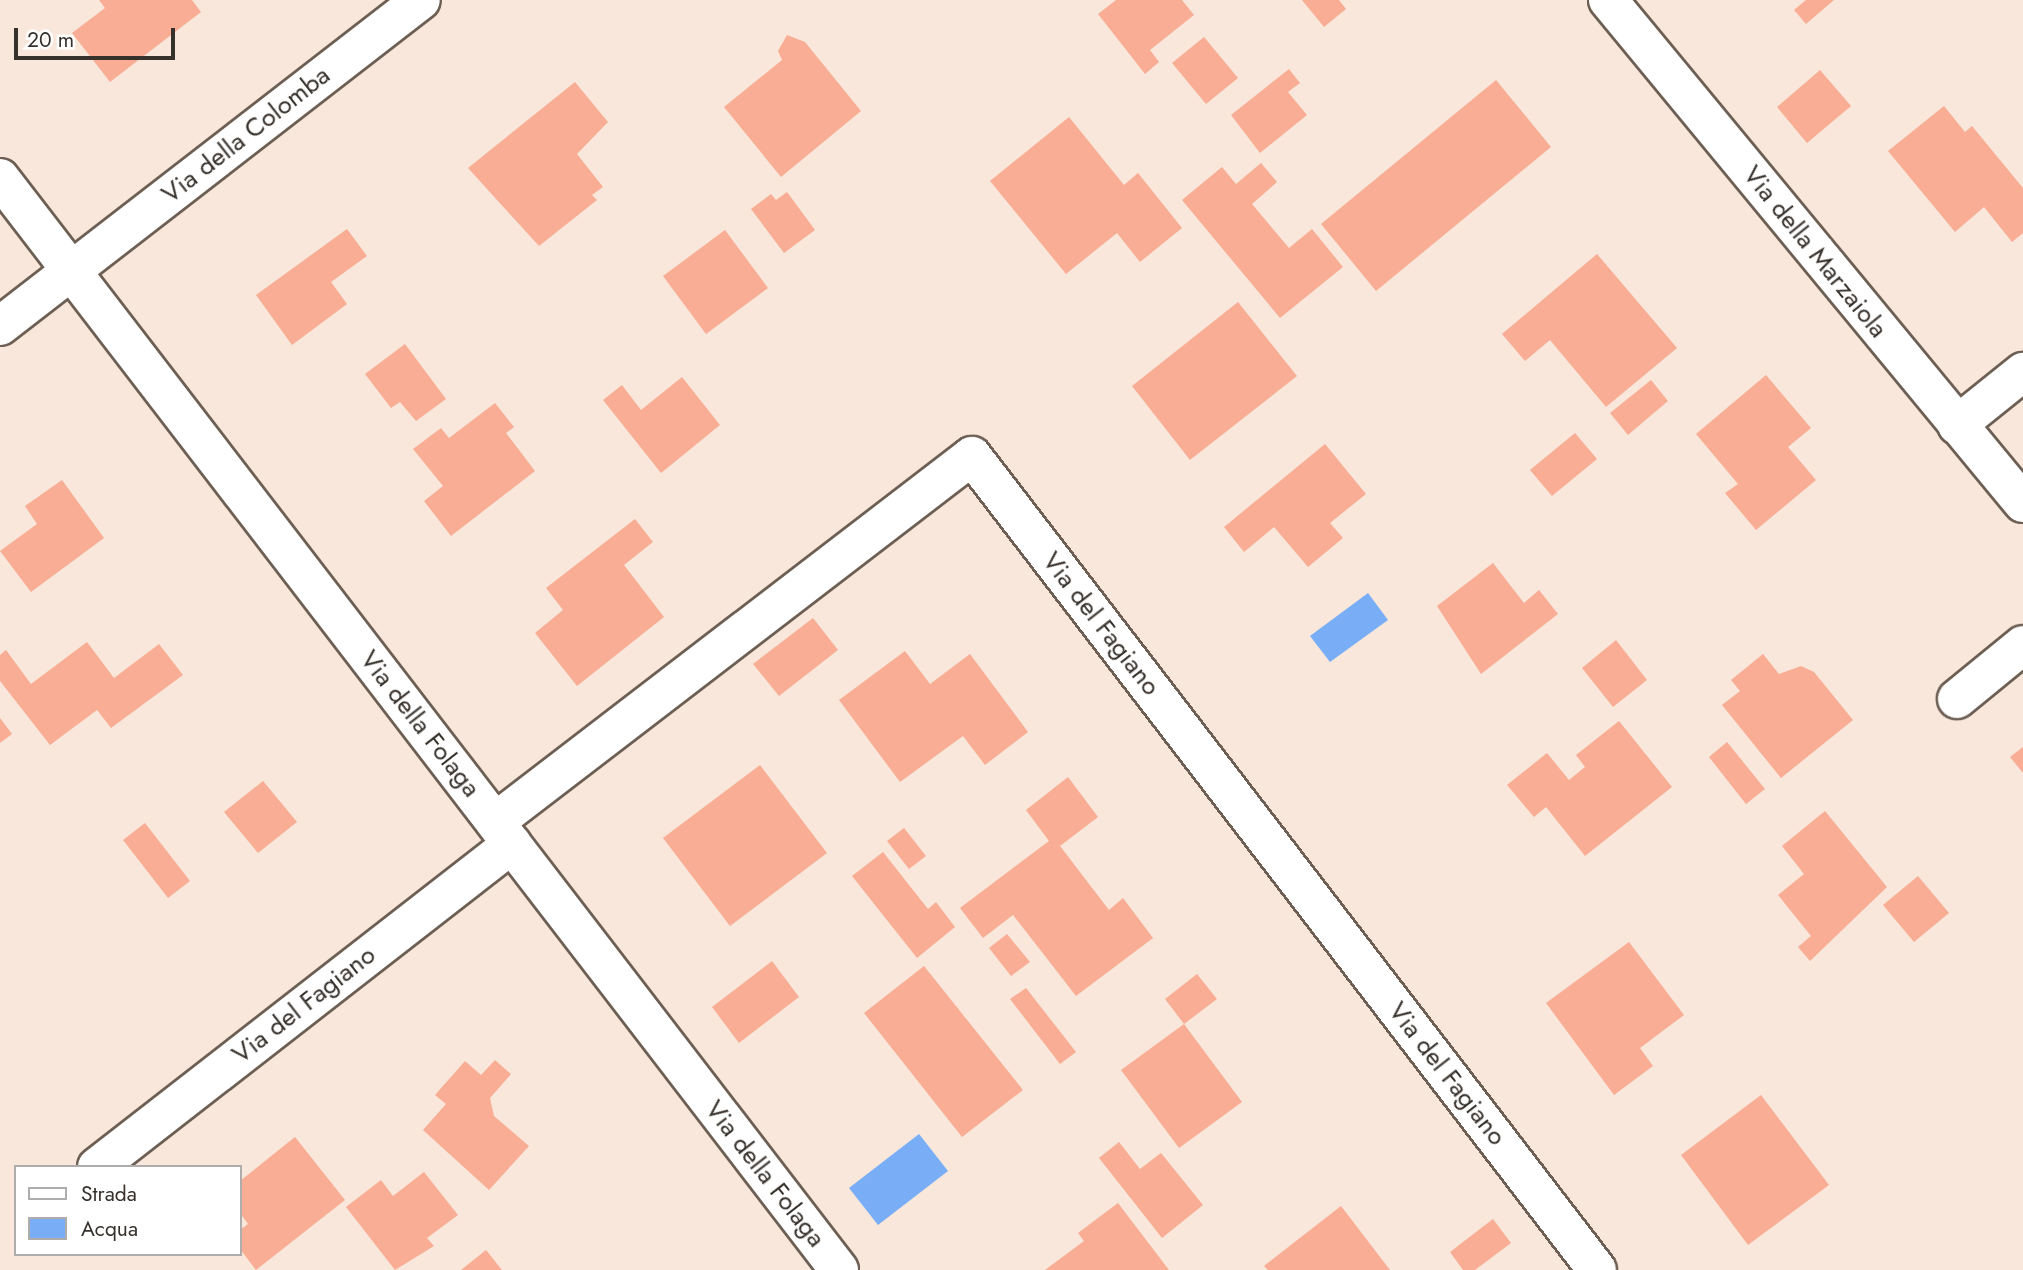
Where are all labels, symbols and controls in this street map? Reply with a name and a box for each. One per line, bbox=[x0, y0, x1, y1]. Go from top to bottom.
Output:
scale bar bbox=[18, 14, 178, 58]
text: 20 m bbox=[27, 25, 74, 55]
street label: Via della Colomba bbox=[156, 60, 336, 210]
street label: Via della Marzaiola bbox=[1736, 160, 1894, 344]
street label: Via del Fagiano bbox=[1035, 546, 1167, 702]
street label: Via della Folaga bbox=[353, 645, 487, 803]
street label: Via del Fagiano bbox=[226, 939, 382, 1071]
street label: Via del Fagiano bbox=[1381, 996, 1513, 1152]
street label: Via della Folaga bbox=[698, 1095, 832, 1253]
legend bbox=[14, 1165, 242, 1256]
text: Strada bbox=[81, 1179, 137, 1209]
text: Acqua bbox=[81, 1214, 138, 1244]

